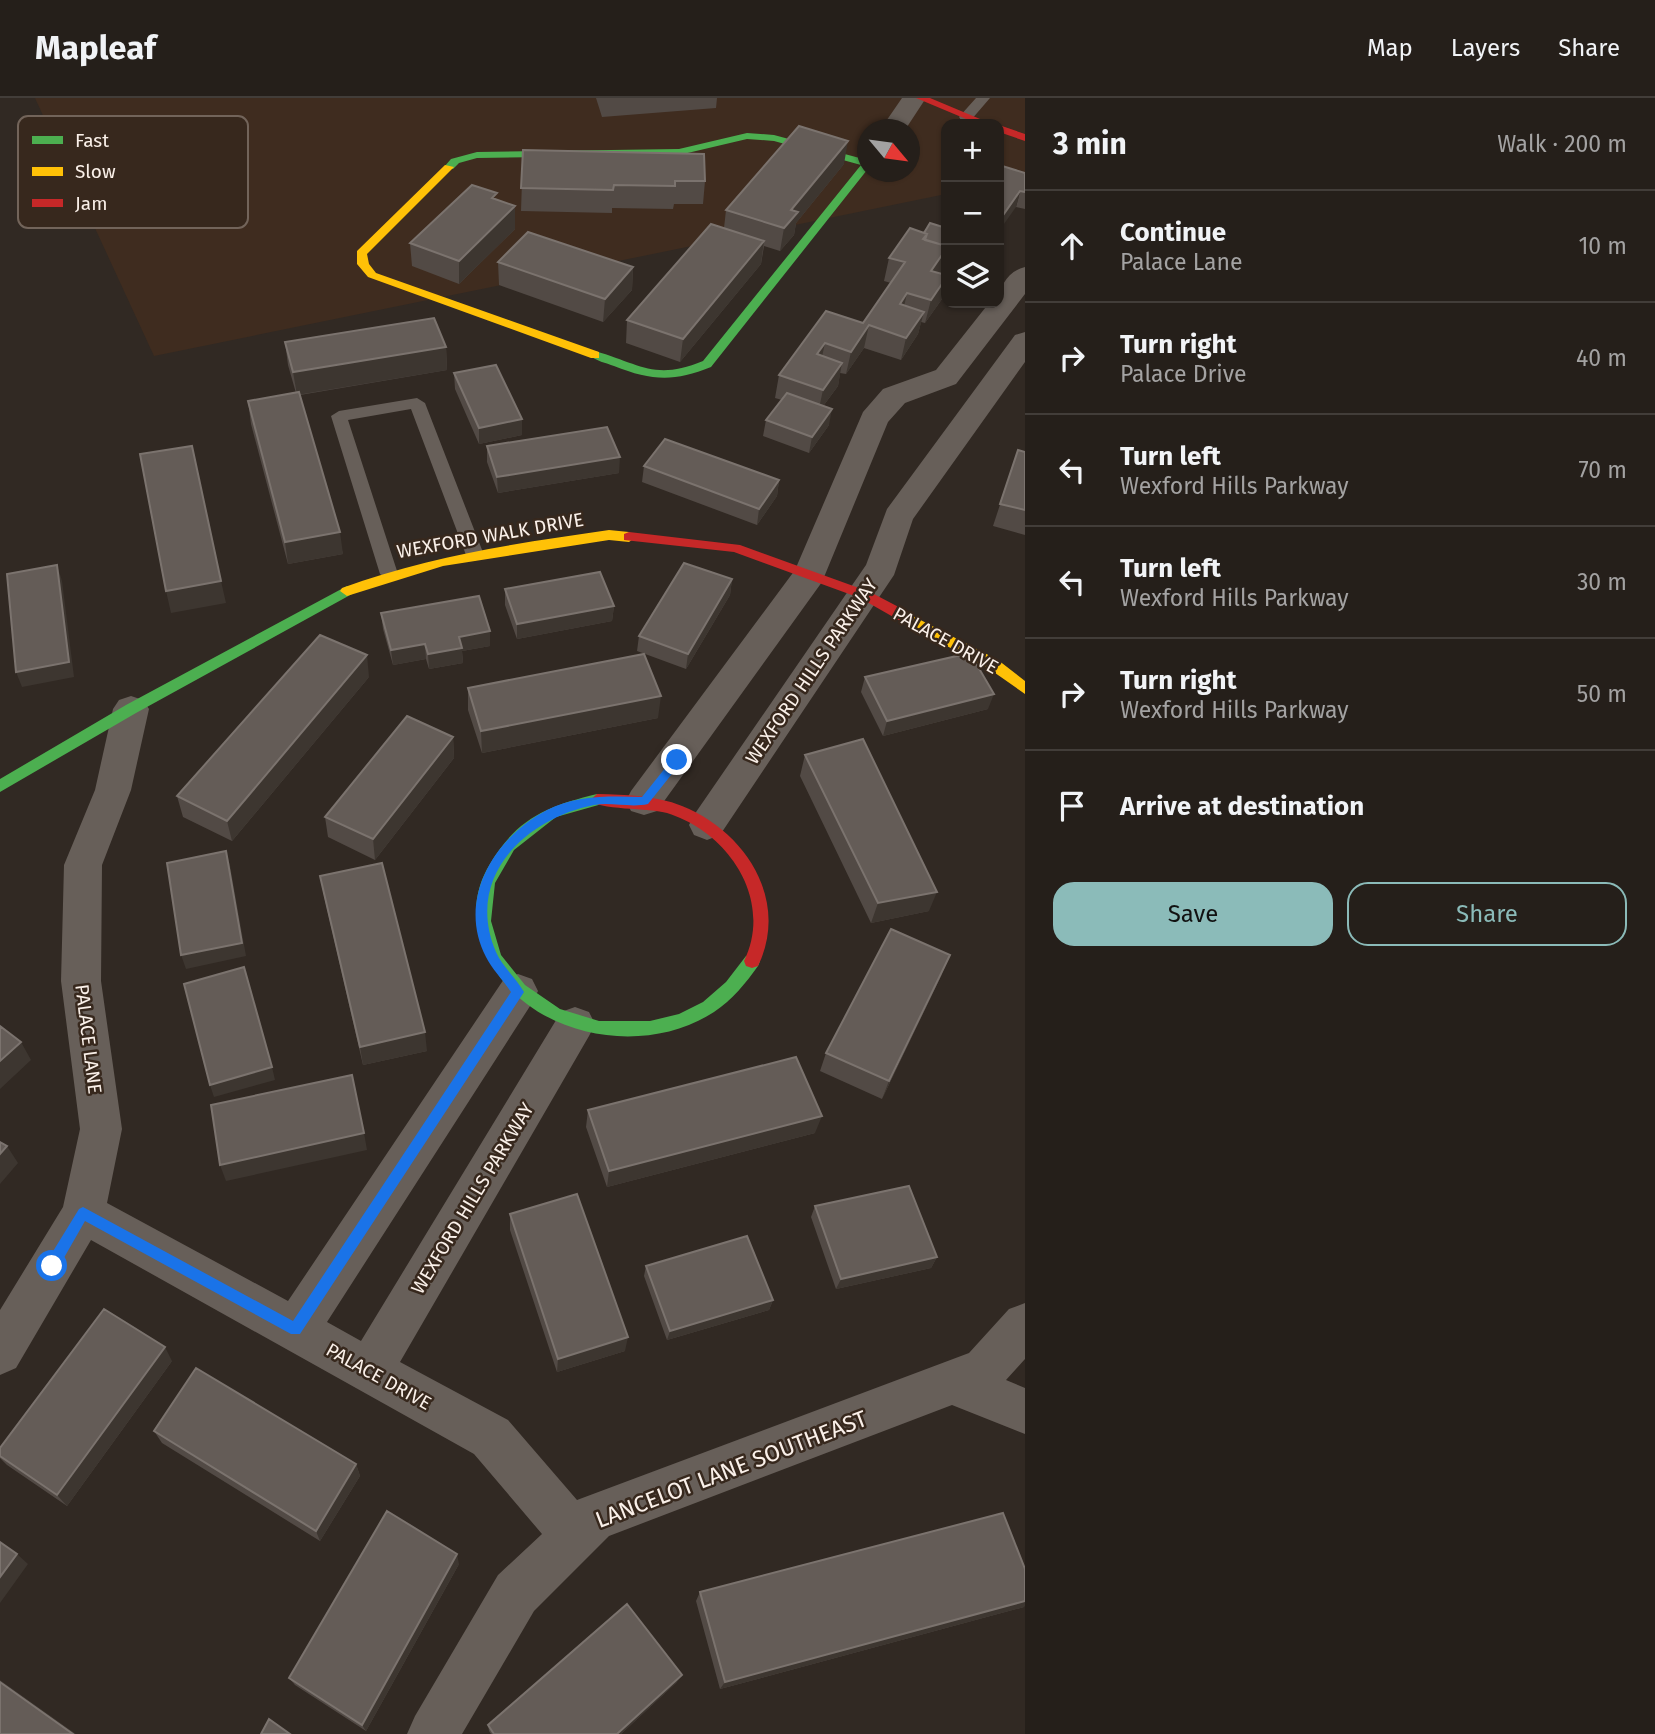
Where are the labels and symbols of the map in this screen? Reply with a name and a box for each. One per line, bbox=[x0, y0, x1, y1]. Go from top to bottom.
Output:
legend bbox=[18, 116, 248, 228]
north arrow bbox=[857, 119, 920, 182]
text: Fast bbox=[75, 129, 109, 152]
text: Slow bbox=[75, 160, 116, 183]
text: Jam bbox=[75, 192, 107, 215]
street label: WEXFORD WALK DRIVE bbox=[395, 508, 585, 563]
street label: WEXFORD HILLS PARKWAY bbox=[741, 574, 883, 769]
street label: PALACE DRIVE bbox=[889, 602, 1002, 679]
route end bbox=[661, 744, 692, 775]
street label: PALACE LANE bbox=[70, 983, 107, 1095]
street label: WEXFORD HILLS PARKWAY bbox=[406, 1098, 539, 1298]
route start bbox=[36, 1250, 67, 1281]
street label: PALACE DRIVE bbox=[322, 1338, 435, 1415]
street label: LANCELOT LANE SOUTHEAST bbox=[591, 1404, 871, 1534]

